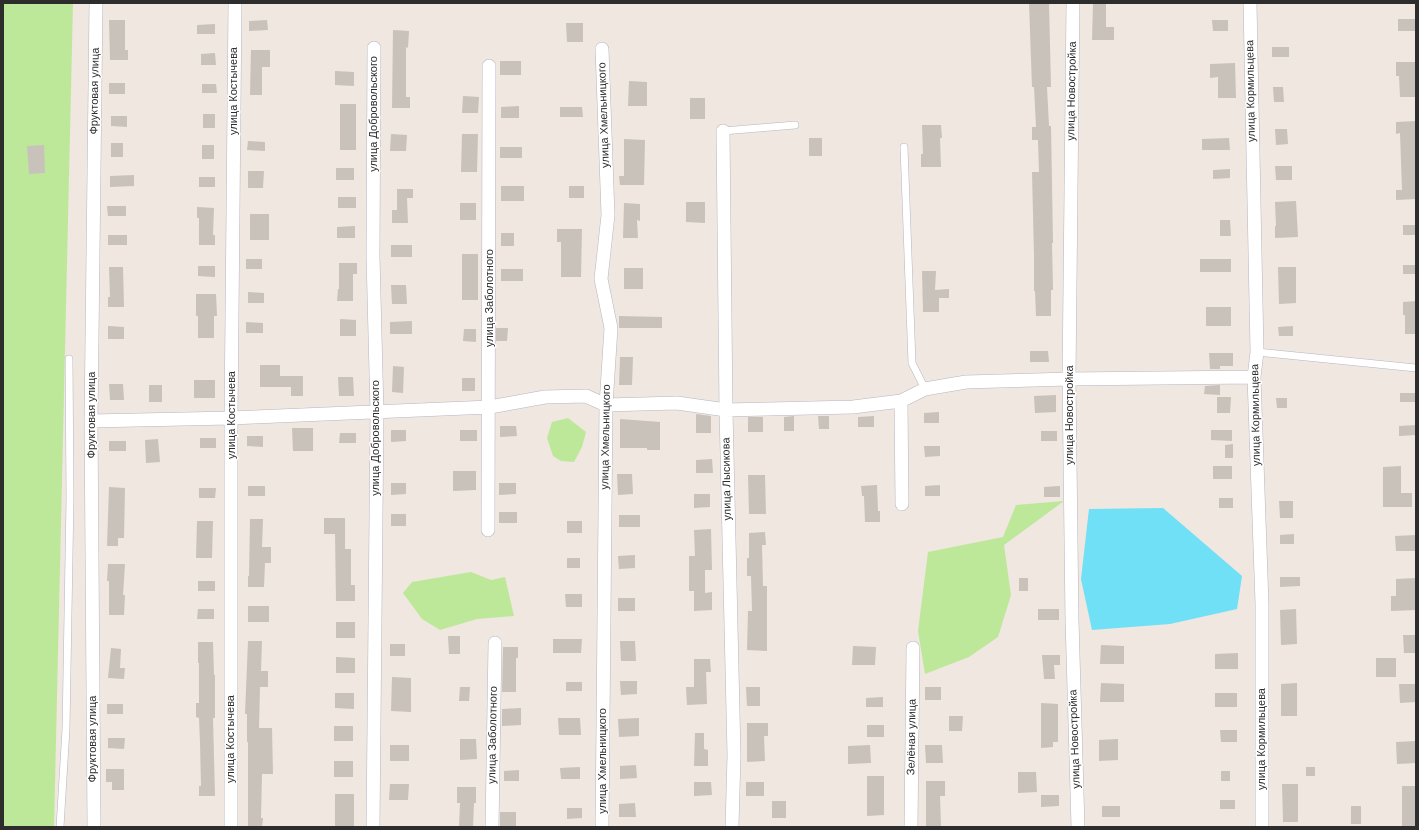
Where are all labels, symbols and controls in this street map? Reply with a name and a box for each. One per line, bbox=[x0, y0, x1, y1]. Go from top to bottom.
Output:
street label: улица Кормильцева bbox=[1244, 40, 1258, 142]
street label: улица Новостройка bbox=[1065, 41, 1079, 141]
street label: Фруктовая улица bbox=[88, 47, 102, 135]
street label: улица Костычева bbox=[227, 47, 241, 135]
street label: улица Добровольского bbox=[367, 56, 381, 172]
street label: улица Хмельницкого bbox=[596, 62, 612, 168]
street label: улица Заболотного bbox=[483, 249, 497, 347]
street label: улица Кормильцева bbox=[1249, 364, 1263, 466]
street label: улица Новостройка bbox=[1063, 365, 1077, 465]
street label: улица Костычева bbox=[225, 371, 239, 459]
street label: Фруктовая улица bbox=[85, 372, 99, 458]
street label: улица Добровольского bbox=[369, 380, 383, 496]
street label: улица Хмельницкого bbox=[598, 384, 614, 490]
street label: улица Лысикова bbox=[720, 437, 734, 521]
street label: улица Заболотного bbox=[486, 686, 500, 784]
street label: улица Кормильцева bbox=[1255, 688, 1269, 790]
street label: улица Новостройка bbox=[1067, 689, 1083, 789]
street label: улица Костычева bbox=[224, 695, 238, 783]
street label: Фруктовая улица bbox=[86, 696, 100, 782]
street label: Зелёная улица bbox=[905, 699, 919, 775]
street label: улица Хмельницкого bbox=[596, 708, 610, 814]

